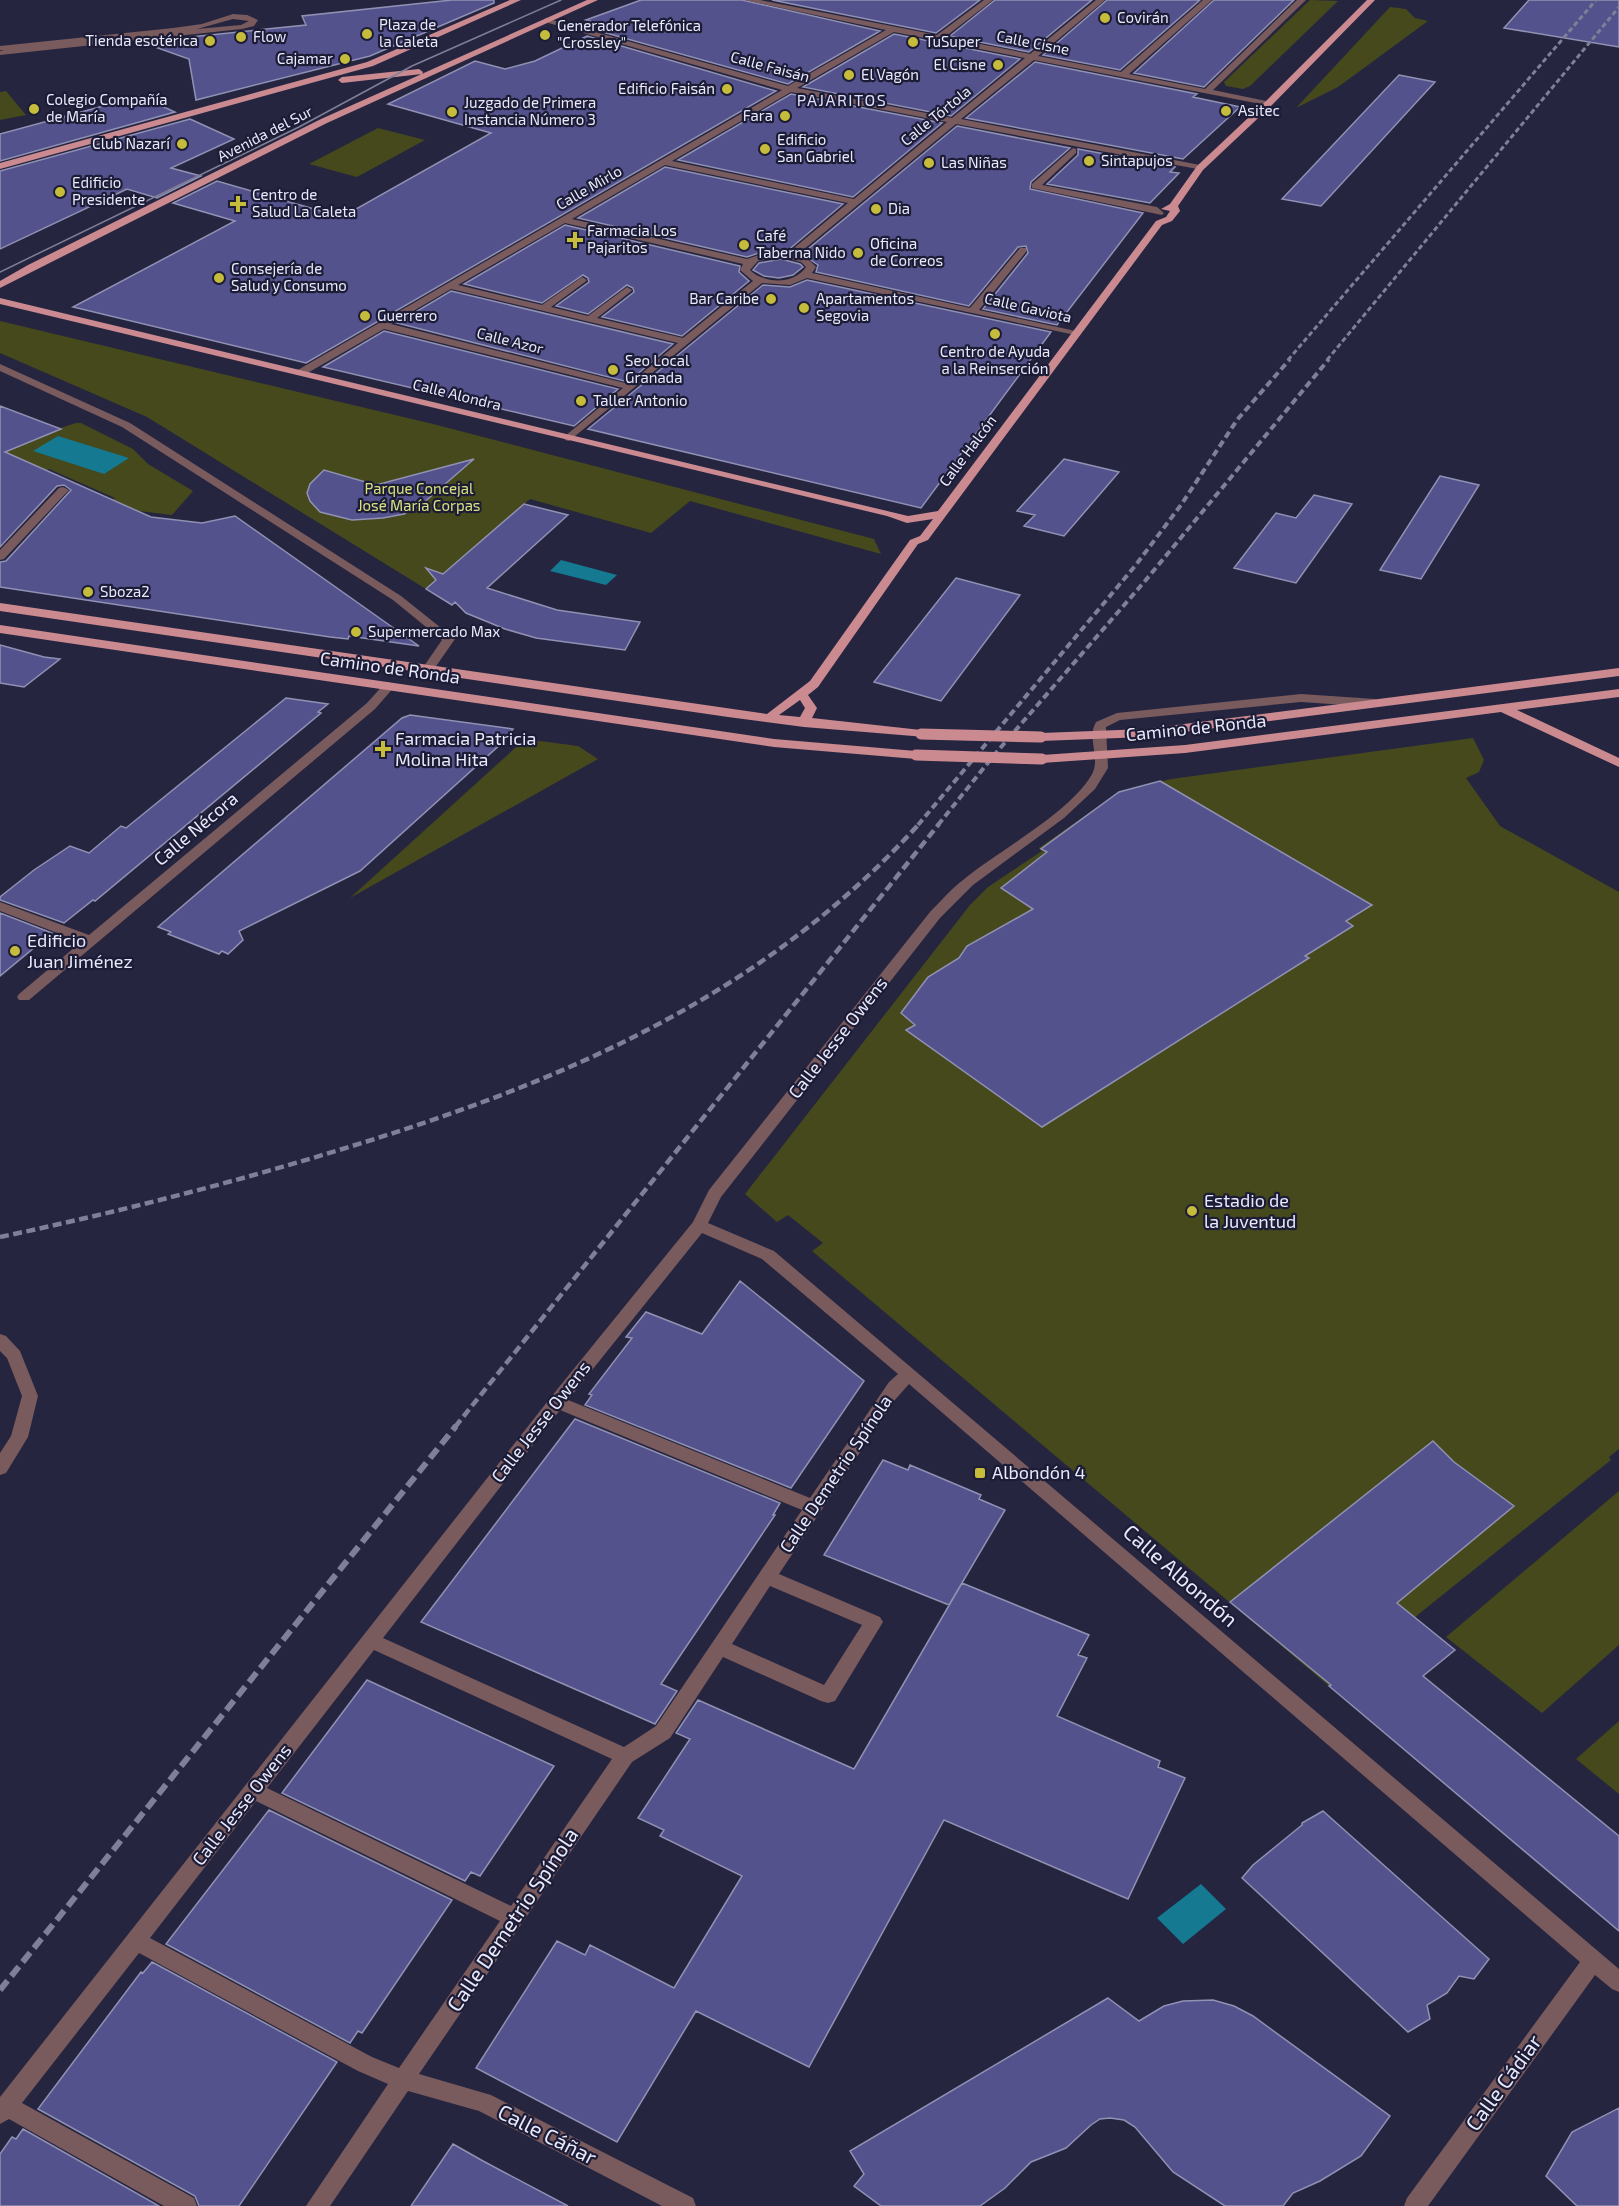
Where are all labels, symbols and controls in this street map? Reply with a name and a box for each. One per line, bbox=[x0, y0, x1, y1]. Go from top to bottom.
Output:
place label: Covirán bbox=[1117, 8, 1169, 26]
marker: Covirán bbox=[1098, 11, 1112, 25]
place label: Plaza de la Caleta bbox=[379, 15, 438, 50]
place label: Generador Telefónica "Crossley" bbox=[557, 16, 701, 51]
street label: Calle Cisne bbox=[995, 26, 1071, 58]
place label: Flow bbox=[253, 27, 286, 45]
marker: Plaza de la Caleta bbox=[360, 27, 374, 41]
marker: Generador Telefónica "Crossley" bbox=[538, 28, 552, 42]
marker: Flow bbox=[234, 30, 248, 44]
place label: Tienda esotérica bbox=[85, 31, 198, 49]
place label: TuSuper bbox=[925, 32, 981, 50]
marker: Tienda esotérica bbox=[203, 34, 217, 48]
marker: TuSuper bbox=[906, 35, 920, 49]
street label: Calle Faisán bbox=[729, 47, 812, 85]
place label: Cajamar bbox=[277, 49, 333, 68]
marker: Cajamar bbox=[338, 52, 352, 66]
place label: El Cisne bbox=[934, 55, 986, 73]
marker: El Cisne bbox=[991, 58, 1005, 72]
place label: El Vagón bbox=[861, 65, 919, 83]
marker: El Vagón bbox=[842, 68, 856, 82]
place label: Edificio Faisán bbox=[618, 79, 715, 97]
street label: Calle Tórtola bbox=[897, 81, 974, 149]
marker: Edificio Faisán bbox=[720, 82, 734, 96]
place label: Colegio Compañía de María bbox=[46, 90, 167, 125]
district label: PAJARITOS bbox=[797, 90, 887, 109]
place label: Juzgado de Primera Instancia Número 3 bbox=[464, 93, 596, 128]
street label: Avenida del Sur bbox=[214, 101, 315, 165]
place label: Asitec bbox=[1238, 101, 1280, 119]
marker: Colegio Compañía de María bbox=[27, 102, 41, 116]
marker: Asitec bbox=[1219, 104, 1233, 118]
marker: Juzgado de Primera Instancia Número 3 bbox=[445, 105, 459, 119]
place label: Fara bbox=[743, 106, 773, 124]
marker: Fara bbox=[778, 109, 792, 123]
place label: Edificio San Gabriel bbox=[777, 130, 855, 165]
place label: Club Nazarí bbox=[92, 134, 171, 152]
marker: Club Nazarí bbox=[175, 137, 189, 151]
marker: Edificio San Gabriel bbox=[758, 142, 772, 156]
place label: Sintapujos bbox=[1101, 151, 1173, 170]
place label: Las Niñas bbox=[941, 153, 1007, 171]
marker: Sintapujos bbox=[1082, 154, 1096, 168]
marker: Las Niñas bbox=[922, 156, 936, 170]
street label: Calle Mirlo bbox=[552, 161, 625, 213]
place label: Edificio Presidente bbox=[72, 173, 145, 208]
marker: Edificio Presidente bbox=[53, 185, 67, 199]
place label: Centro de Salud La Caleta bbox=[252, 185, 356, 220]
marker: Centro de Salud La Caleta bbox=[229, 195, 247, 213]
place label: Dia bbox=[888, 199, 910, 217]
marker: Dia bbox=[869, 202, 883, 216]
place label: Farmacia Los Pajaritos bbox=[587, 221, 677, 257]
place label: Café Taberna Nido bbox=[756, 226, 846, 261]
marker: Farmacia Los Pajaritos bbox=[568, 233, 582, 247]
place label: Oficina de Correos bbox=[870, 234, 943, 269]
marker: Café Taberna Nido bbox=[737, 238, 751, 252]
marker: Oficina de Correos bbox=[851, 246, 865, 260]
place label: Consejería de Salud y Consumo bbox=[231, 259, 347, 294]
marker: Consejería de Salud y Consumo bbox=[212, 271, 226, 285]
street label: Calle Gaviota bbox=[983, 288, 1074, 326]
place label: Bar Caribe bbox=[689, 289, 759, 307]
place label: Apartamentos Segovia bbox=[816, 289, 914, 324]
marker: Bar Caribe bbox=[764, 292, 778, 306]
marker: Apartamentos Segovia bbox=[797, 301, 811, 315]
place label: Guerrero bbox=[377, 306, 437, 324]
marker: Guerrero bbox=[358, 309, 372, 323]
street label: Calle Azor bbox=[475, 323, 546, 357]
marker: Centro de Ayuda a la Reinserción bbox=[988, 327, 1002, 341]
place label: Centro de Ayuda a la Reinserción bbox=[940, 342, 1050, 377]
place label: Seo Local Granada bbox=[625, 351, 690, 386]
marker: Seo Local Granada bbox=[606, 363, 620, 377]
street label: Calle Alondra bbox=[411, 374, 503, 414]
place label: Taller Antonio bbox=[593, 391, 687, 409]
marker: Taller Antonio bbox=[574, 394, 588, 408]
street label: Calle Halcón bbox=[935, 411, 1000, 489]
park label: Parque Concejal José María Corpas bbox=[357, 479, 481, 514]
place label: Sboza2 bbox=[100, 582, 150, 600]
marker: Sboza2 bbox=[81, 585, 95, 599]
place label: Supermercado Max bbox=[368, 622, 500, 640]
marker: Supermercado Max bbox=[349, 625, 363, 639]
street label: Camino de Ronda bbox=[319, 646, 461, 688]
street label: Camino de Ronda bbox=[1125, 709, 1267, 745]
place label: Farmacia Patricia Molina Hita bbox=[395, 727, 536, 770]
marker: Farmacia Patricia Molina Hita bbox=[376, 742, 390, 756]
street label: Calle Nécora bbox=[149, 787, 242, 870]
place label: Edificio Juan Jiménez bbox=[27, 929, 133, 972]
marker: Edificio Juan Jiménez bbox=[8, 944, 22, 958]
street label: Calle Jesse Owens bbox=[783, 972, 891, 1102]
place label: Estadio de la Juventud bbox=[1204, 1189, 1296, 1232]
marker: Estadio de la Juventud bbox=[1185, 1204, 1199, 1218]
street label: Calle Jesse Owens bbox=[486, 1356, 594, 1486]
street label: Calle Demetrio Spínola bbox=[774, 1390, 896, 1556]
place label: Albondón 4 bbox=[992, 1461, 1086, 1483]
marker: Albondón 4 bbox=[973, 1466, 987, 1480]
street label: Calle Albondón bbox=[1119, 1519, 1243, 1631]
street label: Calle Jesse Owens bbox=[187, 1739, 295, 1869]
street label: Calle Demetrio Spínola bbox=[441, 1823, 583, 2016]
street label: Calle Cádiar bbox=[1460, 2029, 1546, 2135]
street label: Calle Cáñar bbox=[494, 2098, 602, 2169]

